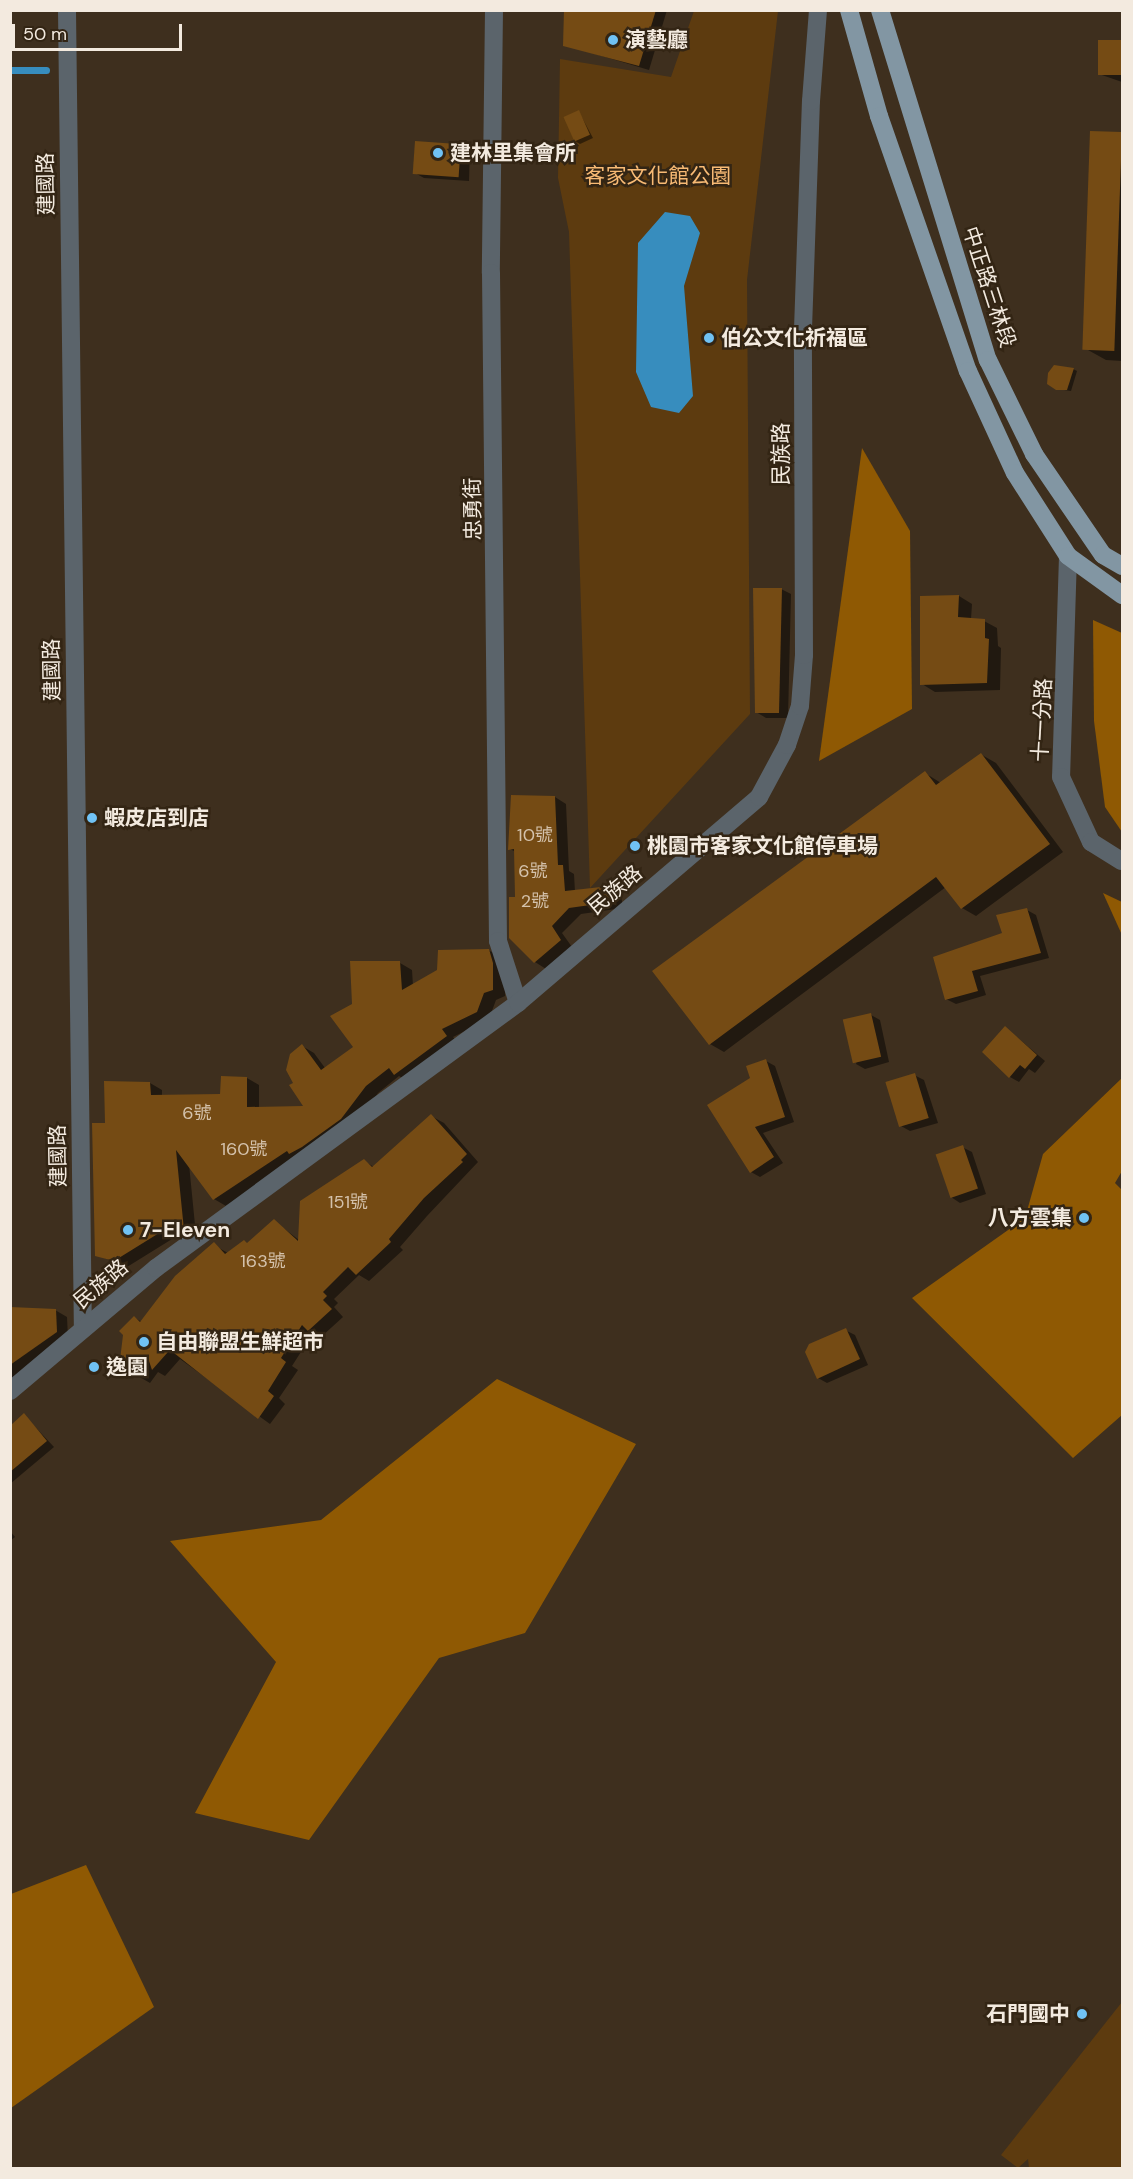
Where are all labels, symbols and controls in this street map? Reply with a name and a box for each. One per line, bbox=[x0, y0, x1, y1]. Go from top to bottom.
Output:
scale bar bbox=[15, 12, 184, 50]
text: 50 m bbox=[23, 22, 67, 46]
place label: 演藝廳 bbox=[625, 27, 688, 53]
marker: 演藝廳 bbox=[606, 33, 620, 47]
place label: 建林里集會所 bbox=[450, 140, 576, 166]
marker: 建林里集會所 bbox=[431, 146, 445, 160]
street label: 建國路 bbox=[33, 152, 59, 216]
park label: 客家文化館公園 bbox=[585, 163, 731, 189]
street label: 中正路三林段 bbox=[958, 223, 1020, 351]
place label: 伯公文化祈福區 bbox=[721, 325, 868, 351]
marker: 伯公文化祈福區 bbox=[702, 331, 716, 345]
street label: 民族路 bbox=[768, 423, 794, 485]
street label: 忠勇街 bbox=[460, 477, 486, 541]
street label: 建國路 bbox=[39, 638, 65, 702]
street label: 十一分路 bbox=[1027, 677, 1057, 763]
place label: 蝦皮店到店 bbox=[104, 805, 209, 831]
marker: 蝦皮店到店 bbox=[85, 811, 99, 825]
house number: 10號 bbox=[517, 824, 553, 846]
place label: 桃園市客家文化館停車場 bbox=[647, 833, 878, 859]
marker: 桃園市客家文化館停車場 bbox=[628, 839, 642, 853]
house number: 6號 bbox=[518, 860, 548, 882]
street label: 民族路 bbox=[583, 860, 647, 920]
house number: 2號 bbox=[521, 890, 549, 912]
house number: 6號 bbox=[182, 1102, 212, 1124]
street label: 建國路 bbox=[45, 1124, 71, 1188]
house number: 160號 bbox=[220, 1138, 268, 1160]
house number: 151號 bbox=[328, 1191, 368, 1213]
place label: 八方雲集 bbox=[988, 1205, 1072, 1231]
marker: 八方雲集 bbox=[1077, 1211, 1091, 1225]
place label: 7-Eleven bbox=[140, 1217, 230, 1243]
marker: 7-Eleven bbox=[121, 1223, 135, 1237]
house number: 163號 bbox=[240, 1250, 286, 1272]
street label: 民族路 bbox=[69, 1254, 133, 1314]
place label: 自由聯盟生鮮超市 bbox=[156, 1329, 324, 1355]
marker: 自由聯盟生鮮超市 bbox=[137, 1335, 151, 1349]
place label: 逸園 bbox=[106, 1354, 148, 1380]
marker: 逸園 bbox=[87, 1360, 101, 1374]
place label: 石門國中 bbox=[986, 2001, 1070, 2027]
marker: 石門國中 bbox=[1075, 2007, 1089, 2021]

